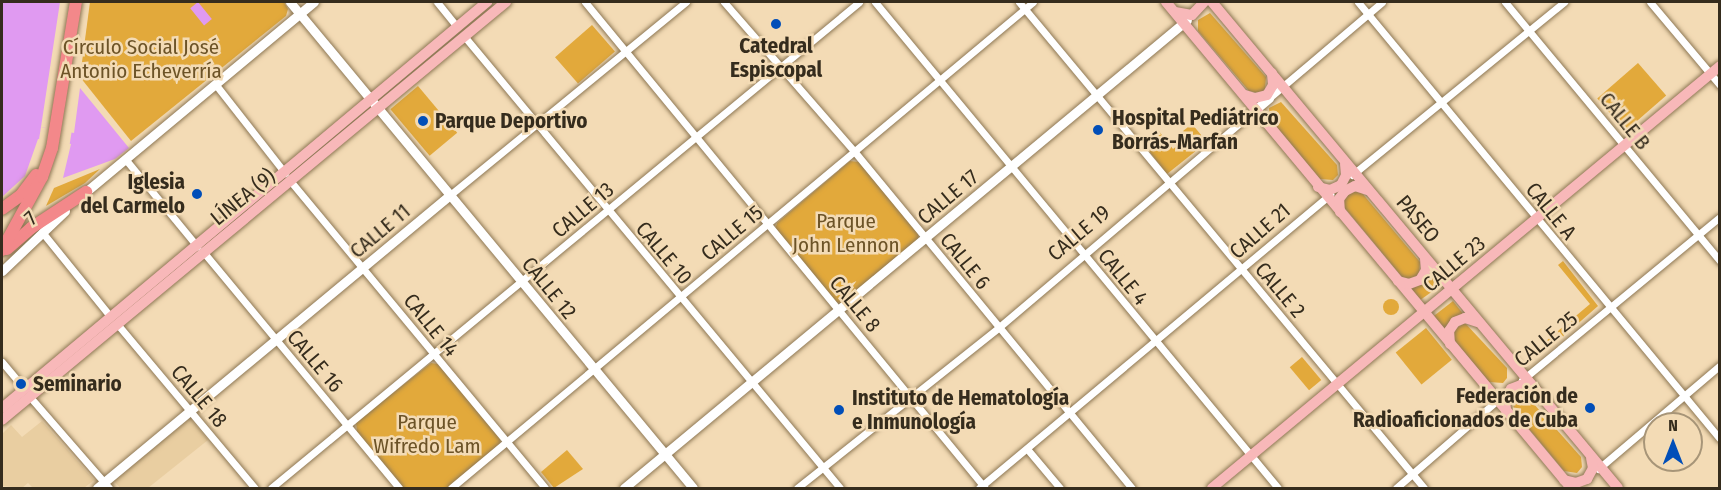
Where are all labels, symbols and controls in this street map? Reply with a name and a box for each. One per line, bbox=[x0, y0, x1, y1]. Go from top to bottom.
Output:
marker: Catedral Espiscopal bbox=[769, 17, 783, 31]
place label: Catedral Espiscopal bbox=[730, 33, 822, 83]
park label: Círculo Social José Antonio Echeverría bbox=[60, 34, 222, 84]
street label: CALLE B bbox=[1594, 87, 1656, 155]
place label: Hospital Pediátrico Borrás-Marfan bbox=[1112, 105, 1279, 155]
place label: Parque Deportivo bbox=[435, 108, 588, 134]
marker: Parque Deportivo bbox=[416, 114, 430, 128]
marker: Hospital Pediátrico Borrás-Marfan bbox=[1089, 121, 1107, 139]
street label: LÍNEA (9) bbox=[206, 163, 280, 231]
street label: CALLE 17 bbox=[912, 164, 984, 230]
place label: Iglesia del Carmelo bbox=[80, 169, 185, 219]
street label: CALLE 13 bbox=[547, 177, 619, 243]
street label: CALLE A bbox=[1520, 177, 1582, 245]
marker: Iglesia del Carmelo bbox=[190, 187, 204, 201]
street label: PASEO bbox=[1391, 190, 1445, 248]
street label: CALLE 11 bbox=[345, 198, 415, 264]
street label: CALLE 21 bbox=[1225, 198, 1295, 264]
street label: CALLE 15 bbox=[696, 200, 768, 266]
street label: CALLE 19 bbox=[1043, 200, 1115, 266]
street label: 7 bbox=[19, 206, 43, 230]
park label: Parque John Lennon bbox=[792, 208, 900, 258]
street label: CALLE 10 bbox=[630, 216, 698, 290]
street label: CALLE 6 bbox=[935, 228, 995, 294]
street label: CALLE 23 bbox=[1418, 231, 1490, 297]
street label: CALLE 4 bbox=[1093, 244, 1153, 310]
street label: CALLE 12 bbox=[516, 252, 582, 324]
street label: CALLE 2 bbox=[1250, 257, 1310, 323]
street label: CALLE 8 bbox=[824, 271, 886, 337]
street label: CALLE 14 bbox=[398, 289, 464, 361]
street label: CALLE 25 bbox=[1509, 306, 1583, 372]
street label: CALLE 16 bbox=[282, 325, 348, 397]
street label: CALLE 18 bbox=[166, 360, 232, 432]
place label: Seminario bbox=[33, 371, 122, 397]
marker: Seminario bbox=[14, 377, 28, 391]
place label: Federación de Radioaficionados de Cuba bbox=[1353, 383, 1578, 433]
place label: Instituto de Hematología e Inmunología bbox=[852, 385, 1069, 435]
marker: Instituto de Hematología e Inmunología bbox=[830, 401, 848, 419]
marker: Federación de Radioaficionados de Cuba bbox=[1583, 401, 1597, 415]
park label: Parque Wifredo Lam bbox=[373, 409, 481, 459]
north arrow bbox=[1643, 412, 1703, 472]
text: N bbox=[1668, 416, 1678, 435]

